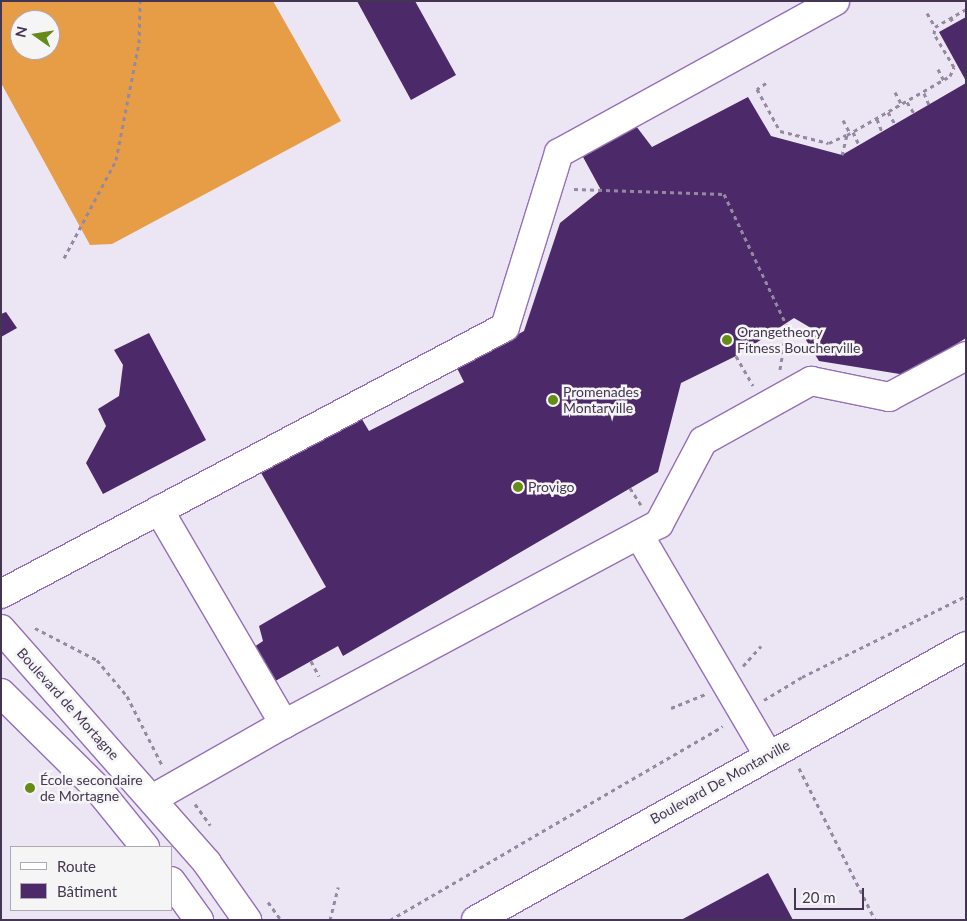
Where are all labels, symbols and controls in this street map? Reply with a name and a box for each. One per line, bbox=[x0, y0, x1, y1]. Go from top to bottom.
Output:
north arrow bbox=[10, 10, 60, 60]
text: N bbox=[11, 25, 30, 39]
place label: Orangetheory Fitness Boucherville bbox=[737, 324, 860, 357]
marker: Orangetheory Fitness Boucherville bbox=[721, 334, 733, 346]
place label: Promenades Montarville bbox=[563, 384, 639, 417]
marker: Promenades Montarville bbox=[547, 394, 559, 406]
place label: Provigo bbox=[528, 479, 575, 495]
marker: Provigo bbox=[512, 481, 524, 493]
street label: Boulevard de Mortagne bbox=[13, 645, 123, 763]
street label: Boulevard De Montarville bbox=[647, 737, 793, 827]
place label: École secondaire de Mortagne bbox=[40, 772, 143, 804]
marker: École secondaire de Mortagne bbox=[24, 782, 36, 794]
legend bbox=[10, 846, 172, 911]
text: Route bbox=[57, 857, 96, 875]
scale bar bbox=[797, 878, 867, 910]
text: Bâtiment bbox=[57, 882, 117, 900]
text: 20 m bbox=[802, 888, 836, 906]

